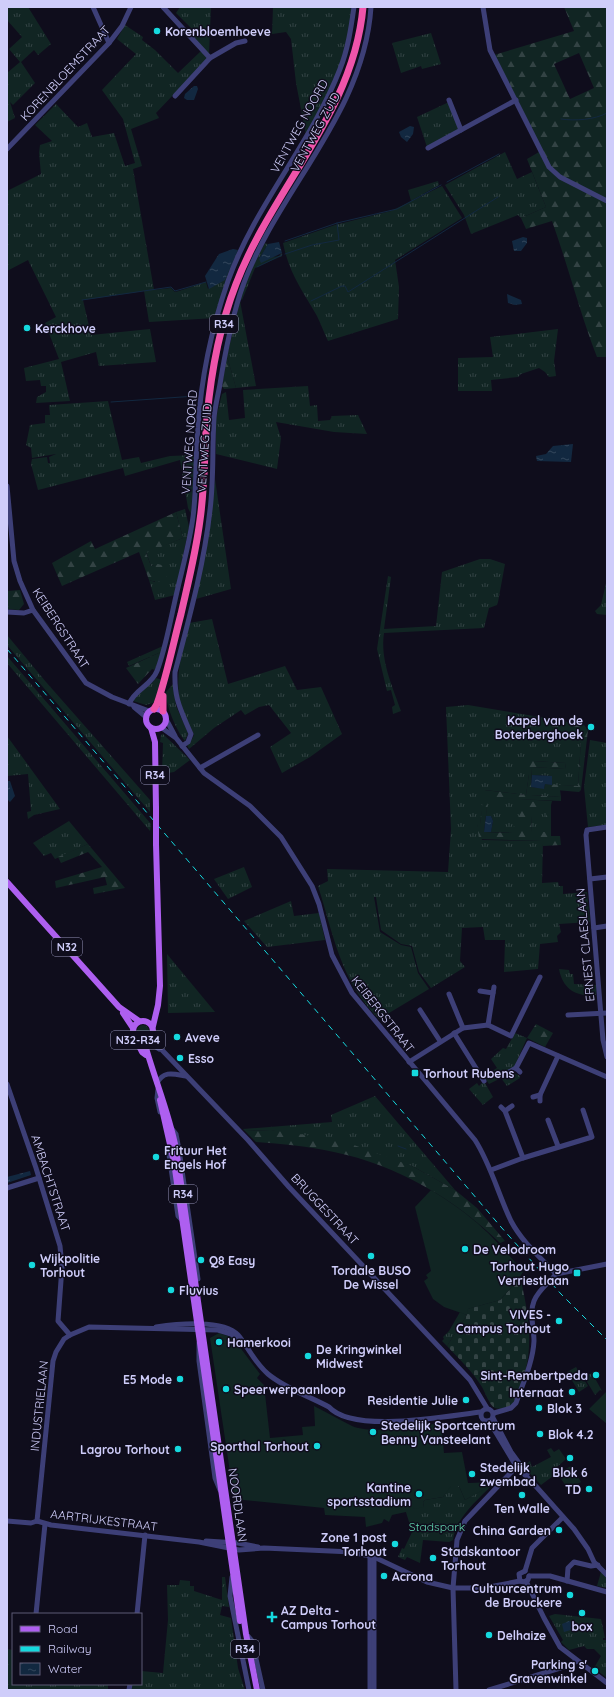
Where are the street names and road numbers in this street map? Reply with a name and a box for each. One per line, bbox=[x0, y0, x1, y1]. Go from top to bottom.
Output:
street label: KORENBLOEMSTRAAT bbox=[17, 22, 113, 124]
street label: VENTWEG NOORD bbox=[267, 76, 331, 175]
street label: VENTWEG ZUID bbox=[287, 89, 343, 174]
road number: R34 bbox=[210, 315, 238, 333]
street label: VENTWEG NOORD bbox=[178, 389, 200, 495]
street label: VENTWEG ZUID bbox=[193, 403, 215, 493]
street label: KEIBERGSTRAAT bbox=[29, 585, 93, 671]
road number: R34 bbox=[141, 766, 169, 784]
street label: ERNEST CLAESLAAN bbox=[573, 888, 597, 1002]
road number: N32 bbox=[52, 938, 82, 956]
street label: KEIBERGSTRAAT bbox=[348, 973, 418, 1055]
road number: N32-R34 bbox=[111, 1031, 165, 1049]
street label: AMBACHTSTRAAT bbox=[28, 1133, 74, 1233]
street label: BRUGGESTRAAT bbox=[288, 1170, 362, 1248]
road number: R34 bbox=[169, 1185, 197, 1203]
street label: INDUSTRIELAAN bbox=[27, 1360, 51, 1452]
street label: NOORDLAAN bbox=[225, 1467, 251, 1543]
street label: AARTRIJKESTRAAT bbox=[50, 1506, 158, 1534]
road number: R34 bbox=[231, 1640, 259, 1658]

